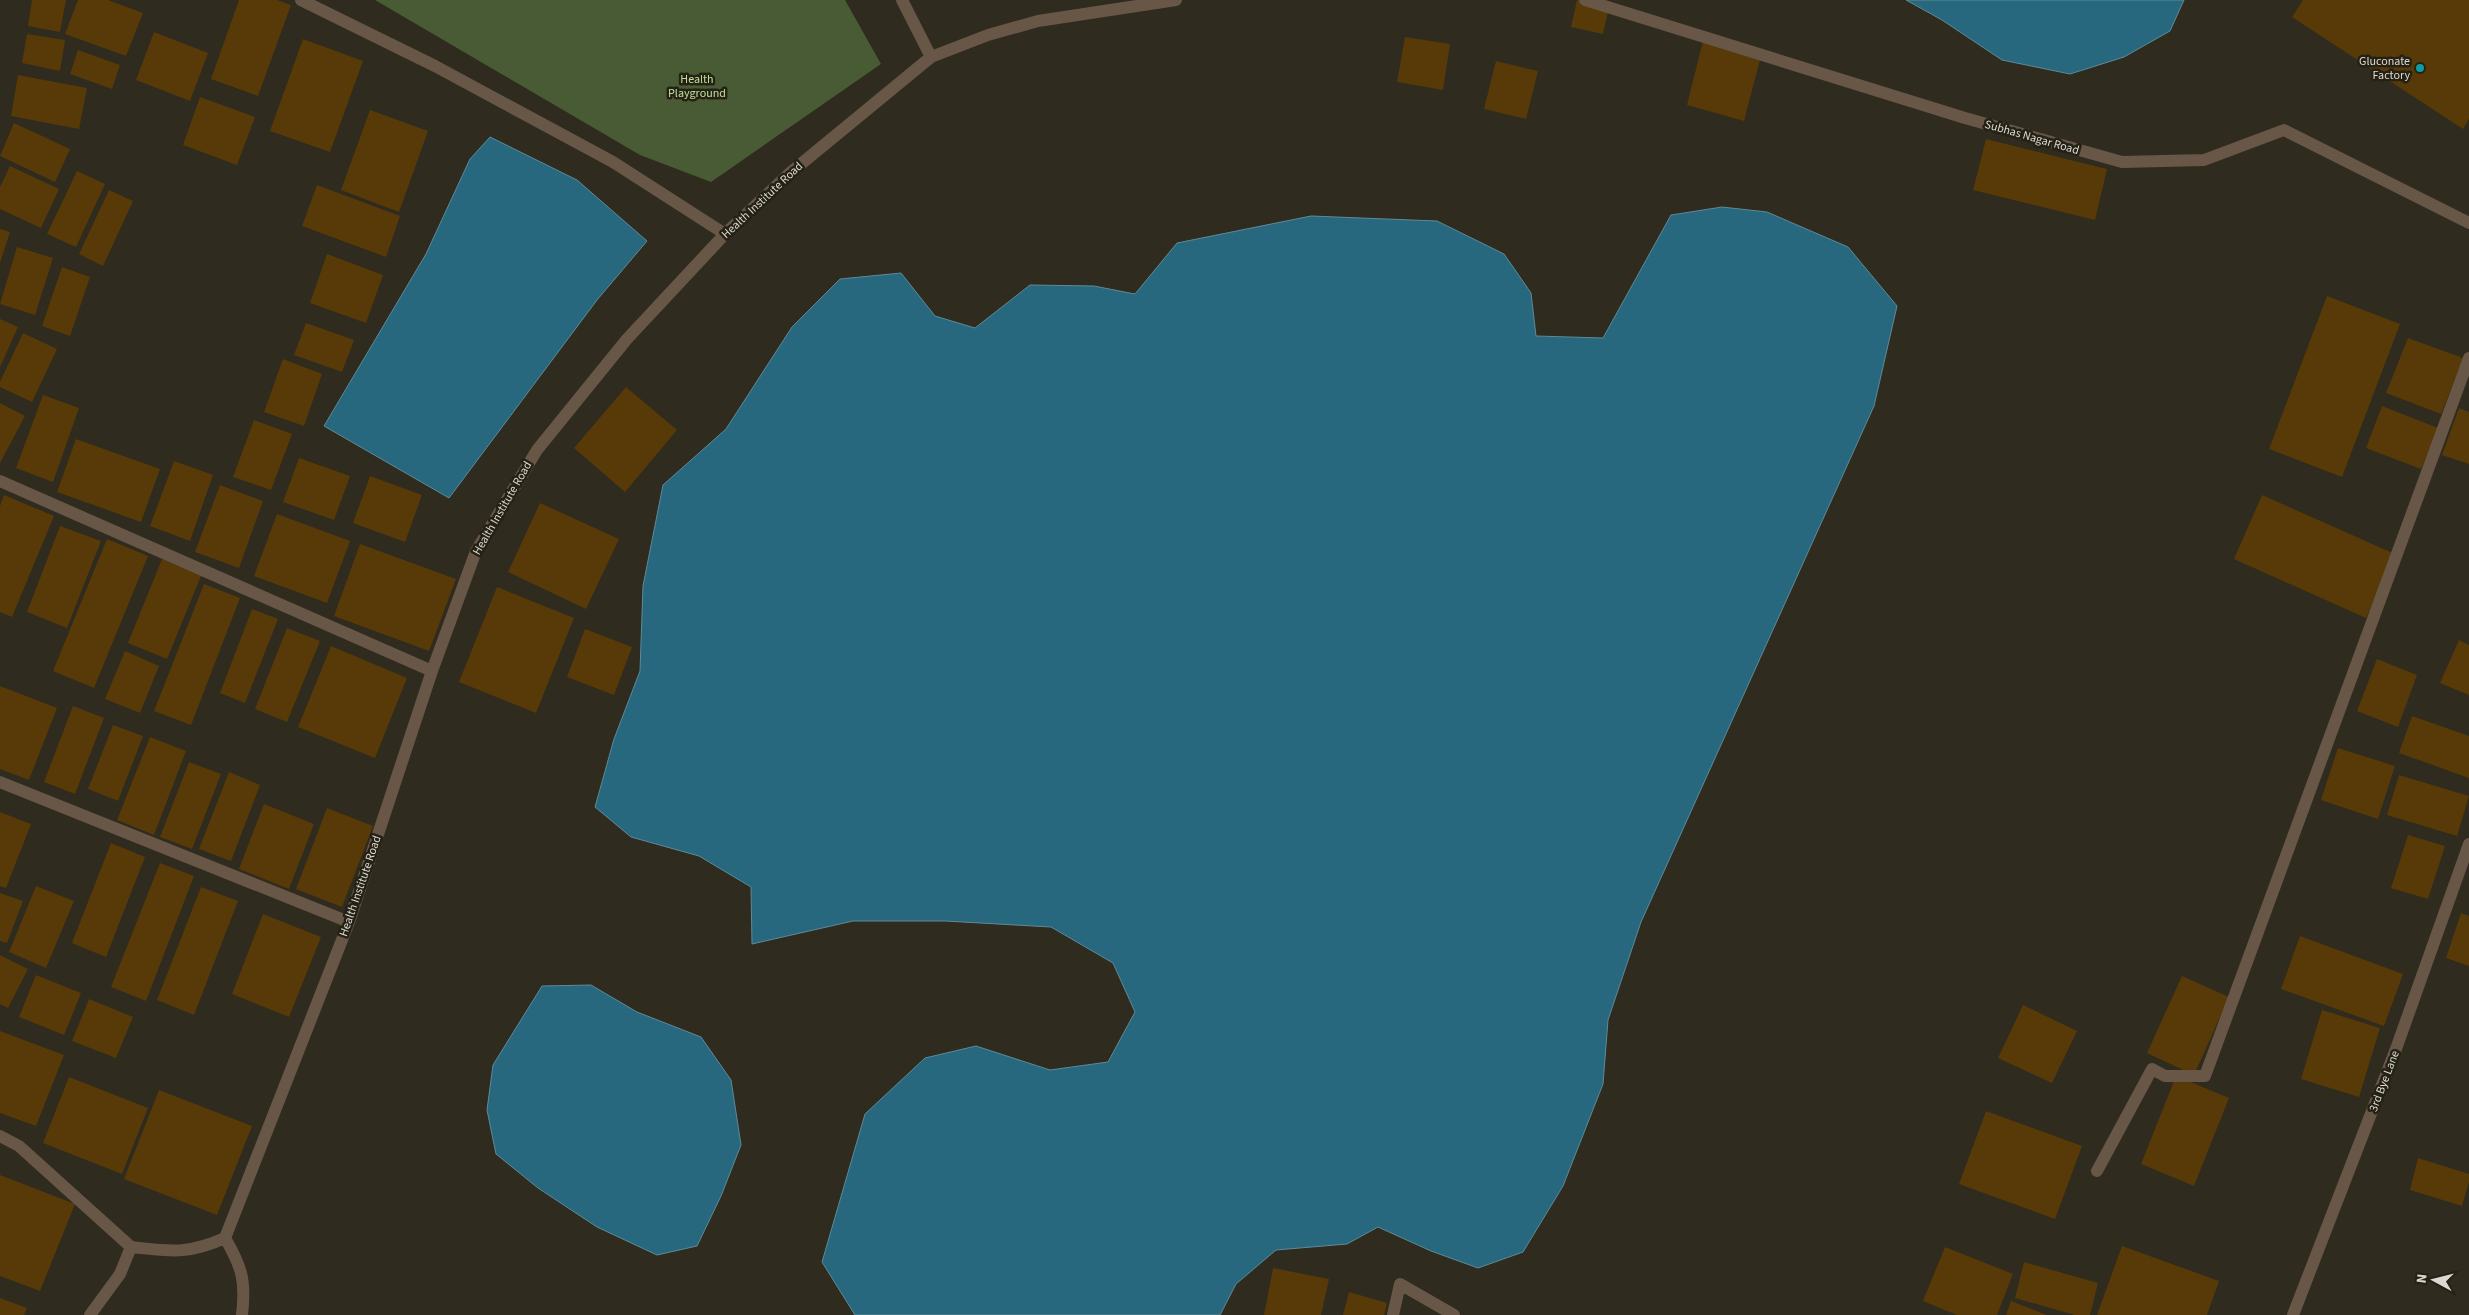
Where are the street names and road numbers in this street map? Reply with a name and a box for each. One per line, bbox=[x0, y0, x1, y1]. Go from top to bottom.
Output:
street label: Subhas Nagar Road bbox=[1983, 116, 2081, 159]
street label: Health Institute Road bbox=[718, 158, 807, 243]
street label: Health Institute Road bbox=[469, 458, 536, 558]
street label: Health Institute Road bbox=[335, 833, 386, 939]
street label: 3rd Bye Lane bbox=[2365, 1048, 2404, 1114]

